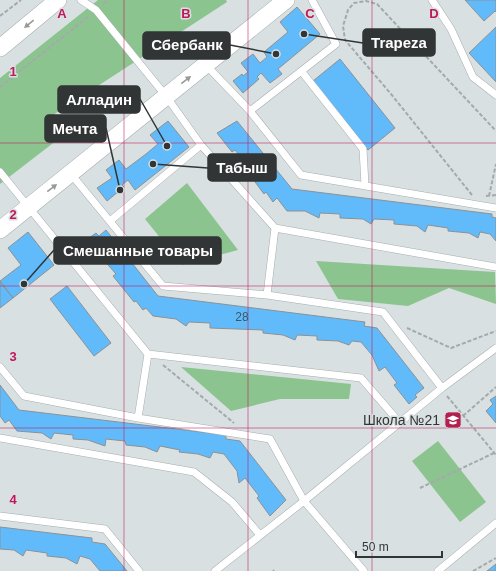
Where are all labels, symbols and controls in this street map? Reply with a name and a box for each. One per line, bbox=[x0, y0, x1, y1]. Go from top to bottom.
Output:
text: A bbox=[57, 6, 67, 21]
text: B bbox=[181, 6, 191, 21]
text: C bbox=[305, 6, 315, 21]
text: D bbox=[429, 6, 439, 21]
one-way arrow bbox=[24, 19, 34, 28]
callout: Trapeza bbox=[363, 29, 435, 56]
callout: Сбербанк bbox=[143, 32, 230, 59]
text: Trapeza bbox=[371, 34, 428, 51]
text: Сбербанк bbox=[151, 36, 223, 53]
text: 1 bbox=[9, 64, 17, 79]
one-way arrow bbox=[181, 75, 192, 84]
callout: Алладин bbox=[58, 86, 140, 113]
text: Алладин bbox=[66, 91, 132, 108]
callout: Мечта bbox=[45, 115, 106, 142]
text: Мечта bbox=[53, 120, 98, 137]
callout: Табыш bbox=[208, 154, 276, 181]
text: Табыш bbox=[216, 159, 268, 176]
one-way arrow bbox=[47, 183, 58, 192]
text: 2 bbox=[9, 207, 17, 222]
callout: Смешанные товары bbox=[54, 237, 221, 264]
text: Смешанные товары bbox=[63, 242, 213, 259]
house number: 28 bbox=[235, 310, 249, 324]
text: 3 bbox=[9, 349, 17, 364]
school or university icon: Школа №21 bbox=[443, 410, 463, 430]
place label: Школа №21 bbox=[363, 412, 440, 428]
text: 4 bbox=[9, 492, 17, 507]
scale bar bbox=[356, 533, 442, 559]
text: 50 m bbox=[362, 540, 389, 554]

